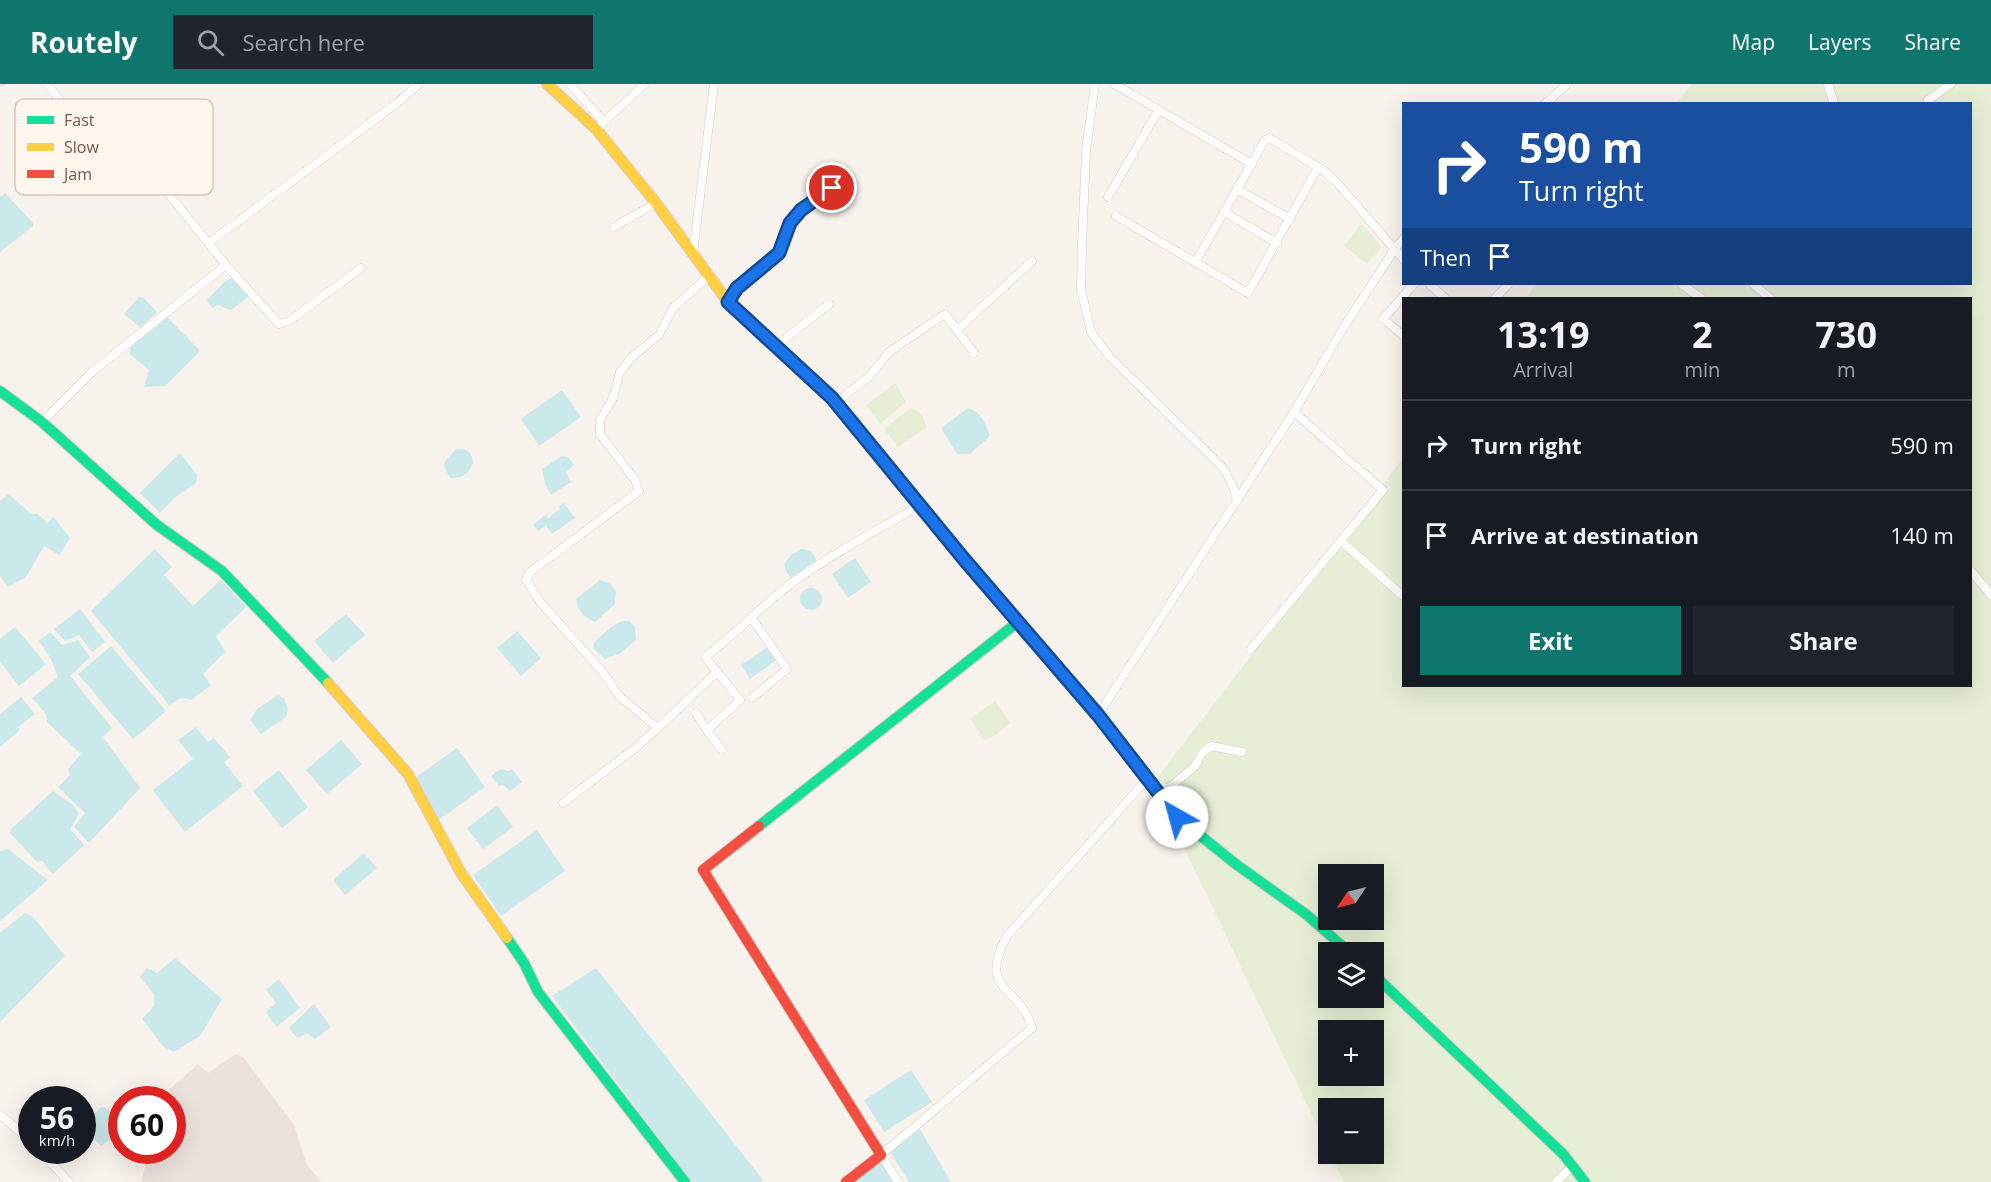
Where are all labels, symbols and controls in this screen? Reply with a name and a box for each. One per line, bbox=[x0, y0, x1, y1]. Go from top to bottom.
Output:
search box bbox=[173, 15, 593, 69]
text: Routely bbox=[30, 23, 137, 61]
icon: search bbox=[194, 26, 227, 59]
text: Search here bbox=[242, 27, 365, 57]
text: Map bbox=[1732, 28, 1775, 56]
text: Layers bbox=[1808, 28, 1872, 56]
text: Share bbox=[1905, 28, 1961, 56]
legend bbox=[15, 99, 213, 195]
text: Fast bbox=[64, 109, 95, 131]
text: 590 m bbox=[1519, 118, 1643, 175]
icon: right bbox=[1420, 126, 1498, 204]
text: Slow bbox=[64, 136, 99, 158]
pin bbox=[806, 162, 857, 213]
text: Jam bbox=[62, 163, 92, 185]
icon: arrive bbox=[815, 171, 848, 204]
text: Turn right bbox=[1519, 172, 1644, 209]
icon: arrive bbox=[1483, 240, 1516, 273]
text: Then bbox=[1420, 242, 1471, 272]
text: 13:19 bbox=[1497, 310, 1590, 359]
text: 2 bbox=[1692, 310, 1713, 359]
text: 730 bbox=[1815, 310, 1877, 359]
text: Arrival bbox=[1513, 356, 1573, 383]
text: min bbox=[1684, 356, 1720, 383]
text: m bbox=[1837, 356, 1855, 383]
icon: right bbox=[1420, 429, 1453, 462]
text: Turn right bbox=[1471, 430, 1582, 460]
text: 590 m bbox=[1890, 430, 1954, 460]
icon: arrive bbox=[1420, 519, 1453, 552]
text: Arrive at destination bbox=[1471, 520, 1699, 550]
text: 140 m bbox=[1890, 520, 1954, 550]
button: Exit bbox=[1420, 606, 1681, 675]
button: Share bbox=[1693, 606, 1954, 675]
position arrow bbox=[1145, 785, 1209, 849]
north arrow bbox=[1318, 864, 1384, 930]
map controls bbox=[1318, 864, 1384, 1164]
button: layers bbox=[1318, 942, 1384, 1008]
button: + bbox=[1318, 1020, 1384, 1086]
speed limit sign: 60 bbox=[108, 1086, 186, 1164]
text: 56 bbox=[40, 1097, 74, 1138]
button: − bbox=[1318, 1098, 1384, 1164]
text: km/h bbox=[39, 1130, 75, 1150]

